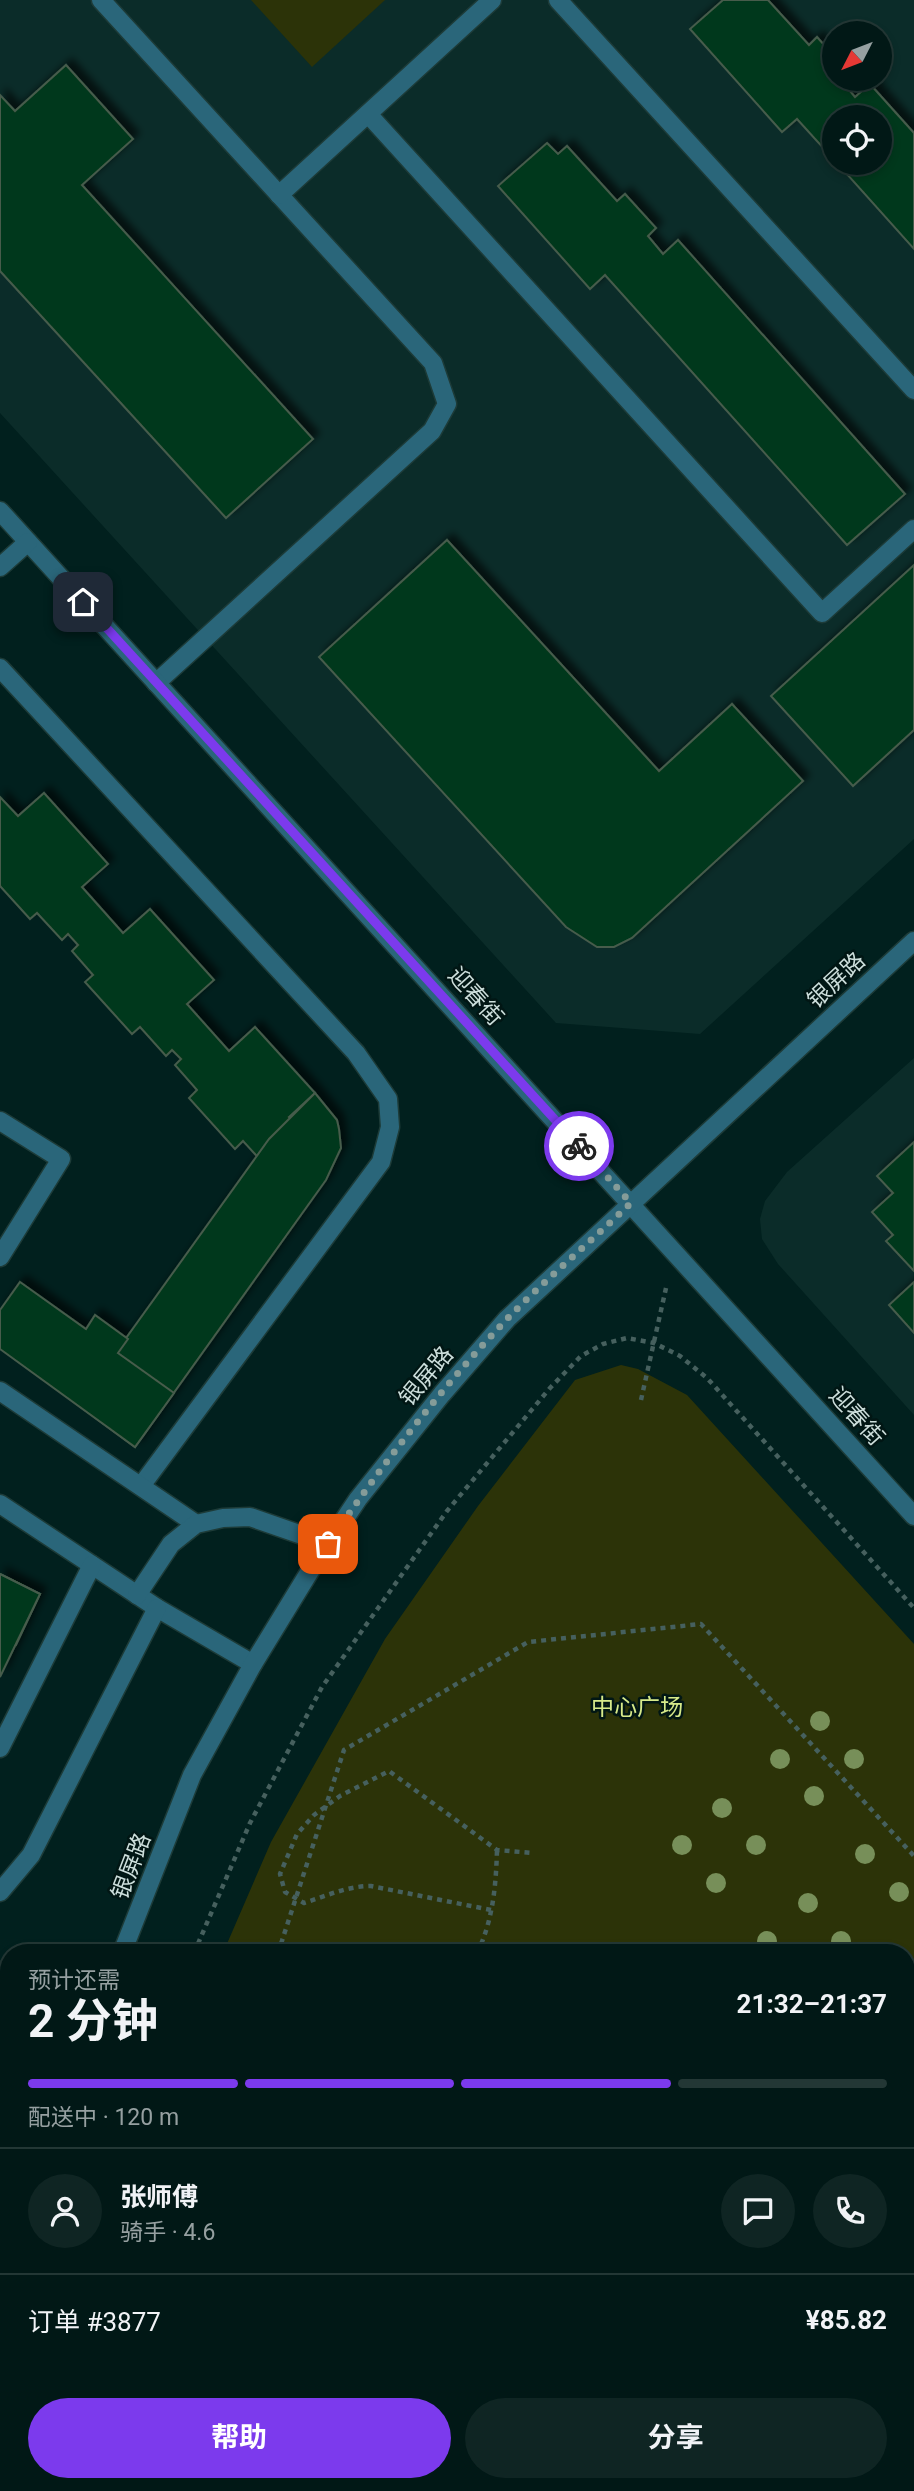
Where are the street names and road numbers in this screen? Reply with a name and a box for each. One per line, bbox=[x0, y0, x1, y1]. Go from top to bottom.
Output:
street label: 银屏路 bbox=[802, 947, 871, 1014]
street label: 迎春街 bbox=[443, 962, 509, 1031]
street label: 银屏路 bbox=[394, 1341, 459, 1411]
street label: 迎春街 bbox=[824, 1382, 890, 1451]
street label: 银屏路 bbox=[106, 1829, 156, 1903]

